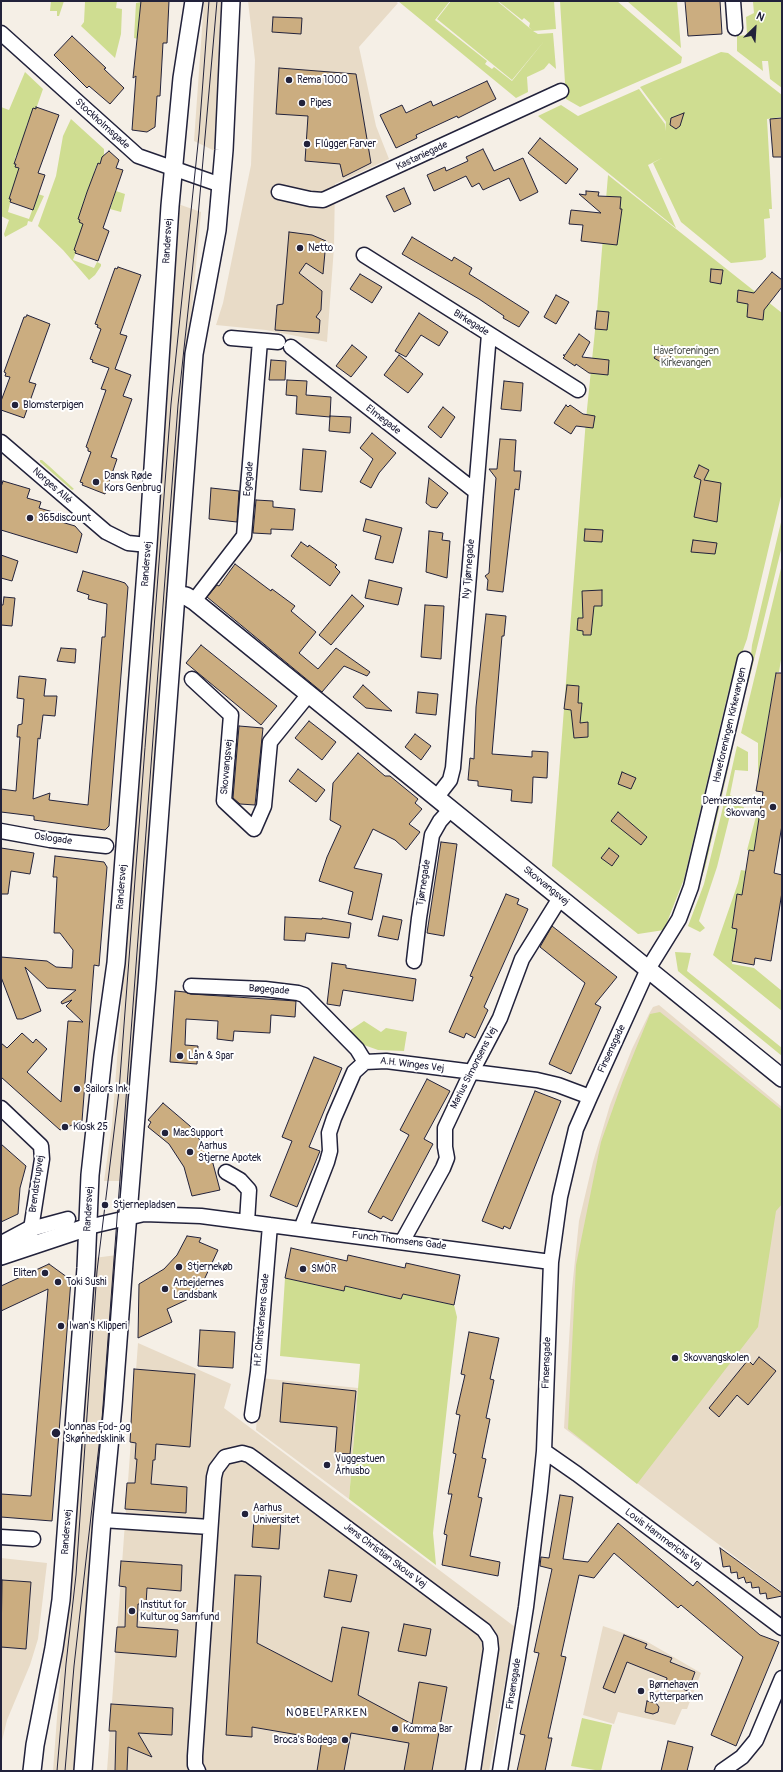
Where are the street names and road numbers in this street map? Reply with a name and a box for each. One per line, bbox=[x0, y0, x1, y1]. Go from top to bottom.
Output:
street label: Stockholmsgade bbox=[72, 96, 132, 152]
street label: Kastaniegade bbox=[394, 139, 450, 173]
street label: Randersvej bbox=[161, 218, 175, 264]
street label: Birkegade bbox=[451, 307, 491, 339]
street label: Elmegade bbox=[363, 403, 403, 437]
street label: Egegade bbox=[242, 461, 256, 497]
street label: Norges Allé bbox=[30, 465, 74, 507]
street label: Ny Tjørnegade bbox=[460, 538, 478, 600]
street label: Randersvej bbox=[139, 541, 155, 587]
street label: Haveforeningen Kirkevangen bbox=[711, 666, 749, 784]
street label: Skovvangsvej bbox=[219, 739, 235, 795]
street label: Oslogade bbox=[33, 830, 73, 848]
street label: Tjørnegade bbox=[414, 859, 434, 907]
street label: Randersvej bbox=[114, 864, 130, 910]
street label: Skovvangsvej bbox=[521, 864, 571, 908]
street label: Bøgegade bbox=[248, 983, 290, 997]
street label: Finsensgade bbox=[596, 1023, 628, 1075]
street label: Marius Simonsens Vej bbox=[448, 1025, 500, 1111]
street label: A.H. Winges Vej bbox=[379, 1055, 445, 1075]
street label: Brendstrupvej bbox=[27, 1155, 47, 1213]
street label: Randersvej bbox=[82, 1186, 96, 1232]
street label: Funch Thomsens Gade bbox=[351, 1229, 447, 1253]
street label: H.P. Christensens Gade bbox=[252, 1273, 272, 1367]
street label: Finsensgade bbox=[540, 1337, 554, 1389]
street label: Louis Hammerichs Vej bbox=[622, 1506, 704, 1572]
street label: Randersvej bbox=[59, 1509, 75, 1555]
street label: Jens Christian Skous Vej bbox=[341, 1521, 429, 1591]
street label: Finsensgade bbox=[504, 1657, 524, 1711]

